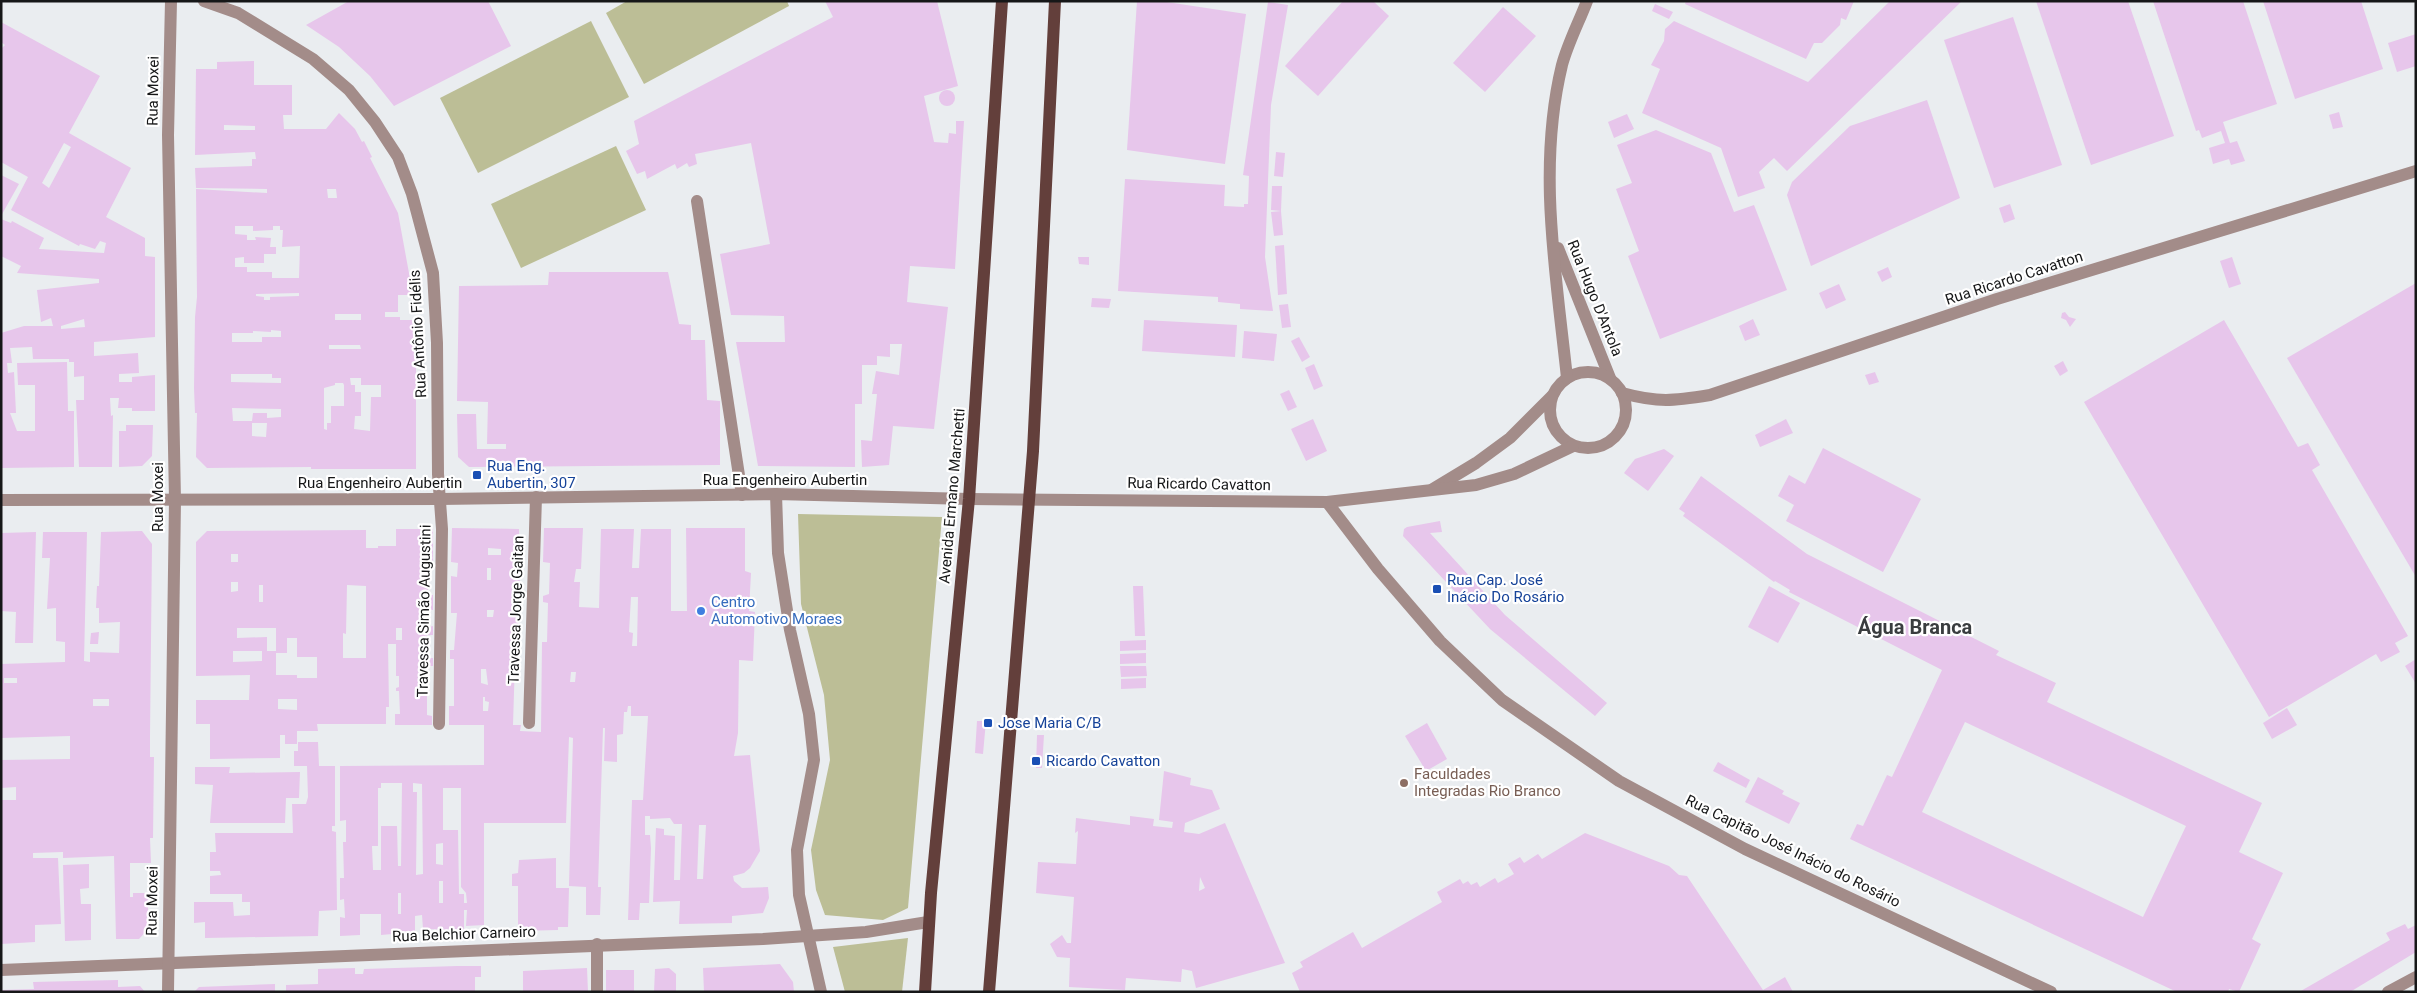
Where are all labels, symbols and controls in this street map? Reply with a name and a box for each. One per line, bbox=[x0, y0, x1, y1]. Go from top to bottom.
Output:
street label: Rua Moxei bbox=[143, 56, 163, 126]
street label: Rua Hugo D'Antola bbox=[1563, 237, 1627, 359]
street label: Rua Ricardo Cavatton bbox=[1943, 247, 2085, 309]
street label: Rua Antônio Fidélis bbox=[406, 269, 430, 399]
street label: Avenida Ermano Marchetti bbox=[935, 408, 969, 584]
place label: Rua Eng. Aubertin, 307 bbox=[487, 457, 576, 492]
street label: Rua Moxei bbox=[149, 462, 167, 532]
marker: Rua Eng. Aubertin, 307 bbox=[471, 469, 483, 481]
street label: Rua Engenheiro Aubertin bbox=[703, 471, 867, 489]
street label: Rua Engenheiro Aubertin bbox=[298, 474, 462, 492]
street label: Rua Ricardo Cavatton bbox=[1127, 474, 1271, 494]
street label: Travessa Simão Augustini bbox=[413, 524, 435, 698]
street label: Travessa Jorge Gaitan bbox=[504, 535, 528, 685]
place label: Rua Cap. José Inácio Do Rosário bbox=[1447, 571, 1564, 606]
marker: Rua Cap. José Inácio Do Rosário bbox=[1431, 583, 1443, 595]
place label: Centro Automotivo Moraes bbox=[711, 593, 842, 628]
marker: Centro Automotivo Moraes bbox=[695, 605, 707, 617]
district label: Água Branca bbox=[1858, 615, 1973, 639]
place label: Jose Maria C/B bbox=[998, 714, 1101, 732]
marker: Jose Maria C/B bbox=[982, 717, 994, 729]
place label: Ricardo Cavatton bbox=[1046, 752, 1160, 770]
marker: Ricardo Cavatton bbox=[1030, 755, 1042, 767]
place label: Faculdades Integradas Rio Branco bbox=[1414, 765, 1561, 800]
marker: Faculdades Integradas Rio Branco bbox=[1398, 777, 1410, 789]
street label: Rua Capitão José Inácio do Rosário bbox=[1683, 791, 1903, 911]
street label: Rua Moxei bbox=[142, 866, 162, 936]
street label: Rua Belchior Carneiro bbox=[392, 922, 536, 946]

